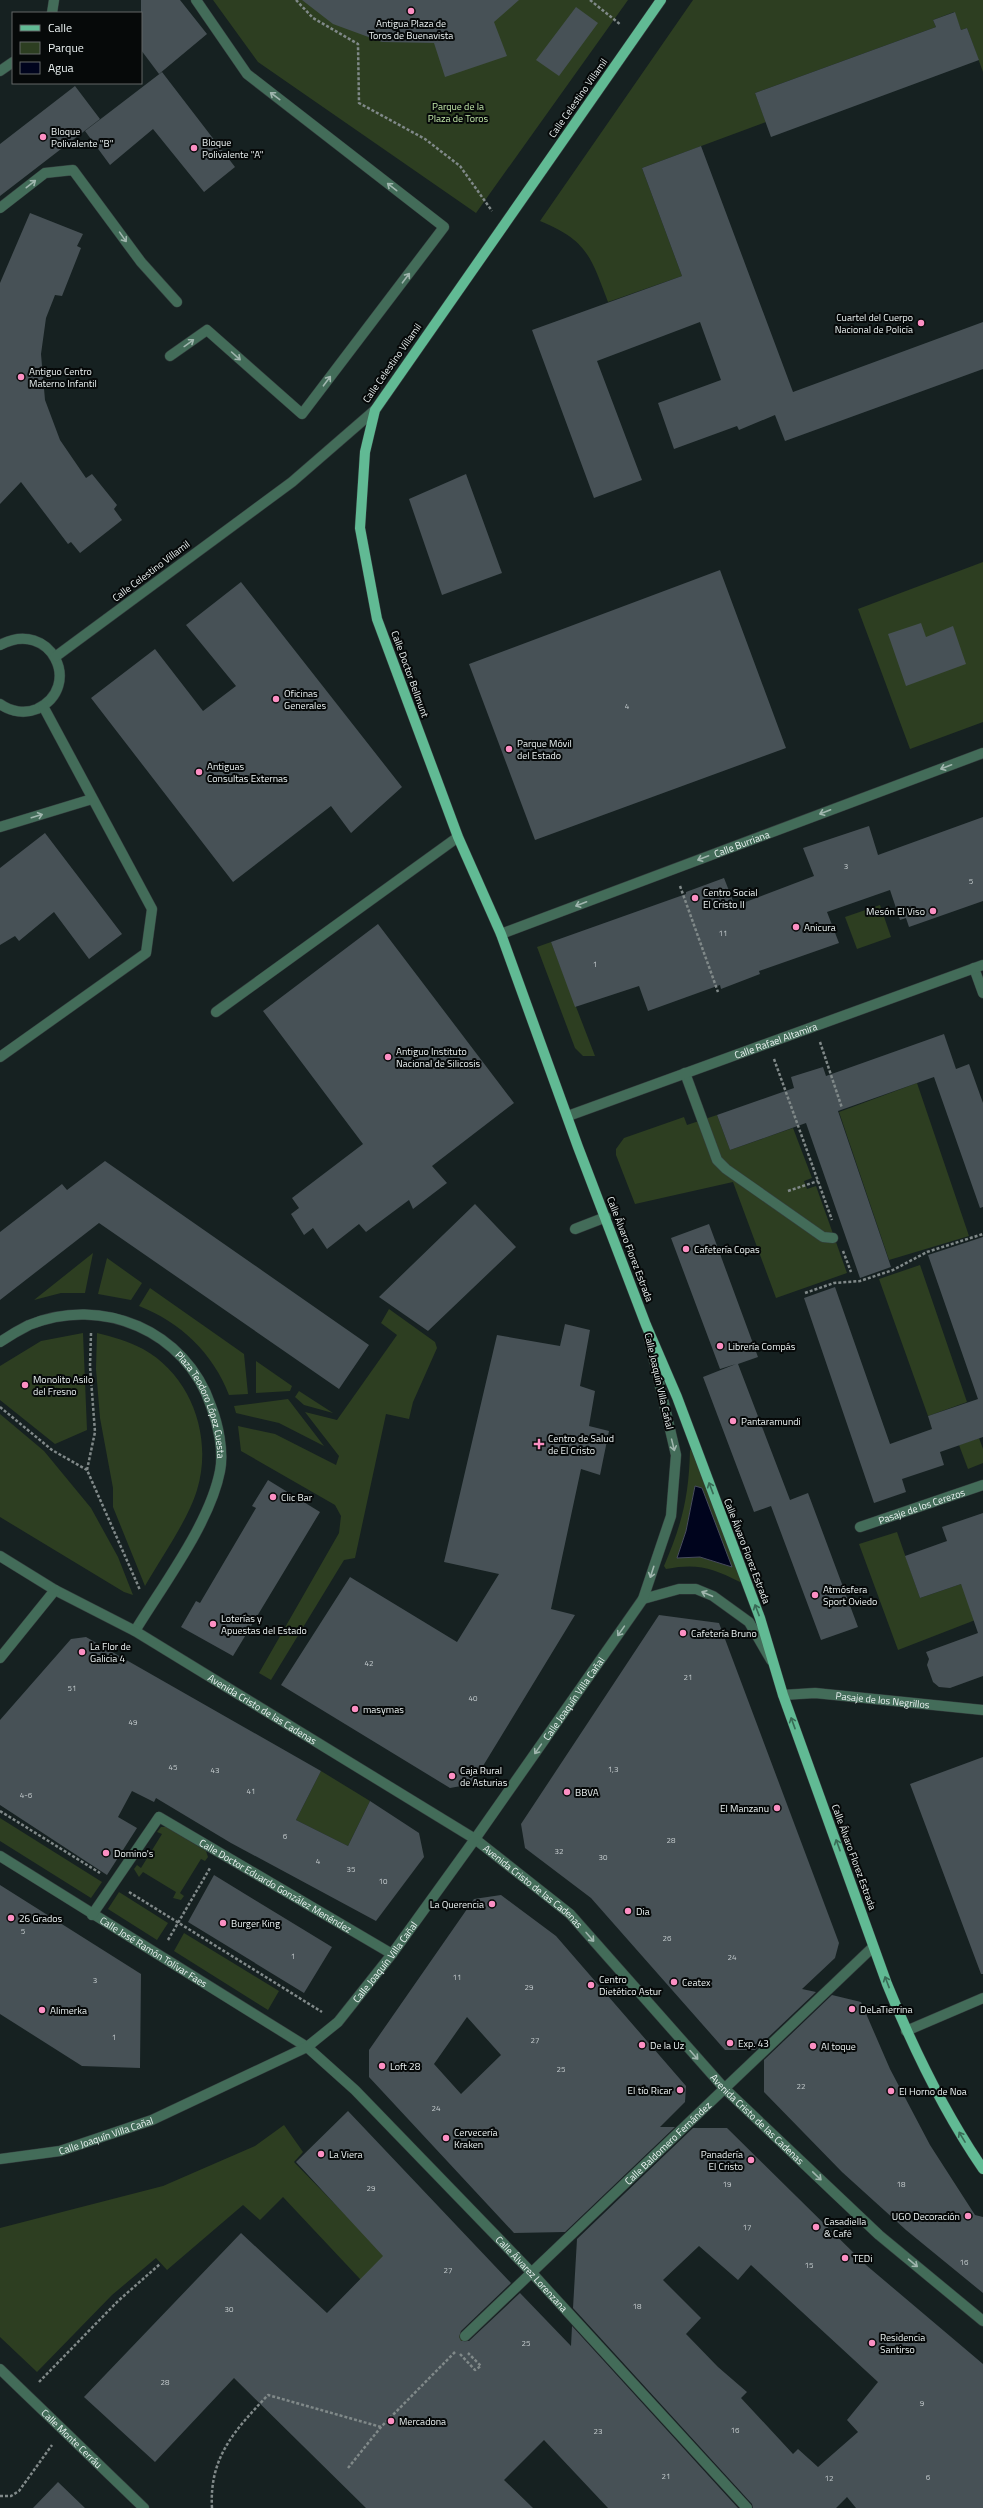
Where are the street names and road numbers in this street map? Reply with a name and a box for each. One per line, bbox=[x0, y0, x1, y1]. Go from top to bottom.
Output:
street label: Calle Celestino Villamil bbox=[545, 55, 611, 141]
street label: Calle Celestino Villamil bbox=[359, 320, 425, 406]
street label: Calle Celestino Villamil bbox=[109, 537, 193, 605]
street label: Calle Doctor Bellmunt bbox=[387, 629, 433, 720]
street label: Calle Burriana bbox=[712, 826, 772, 861]
street label: Calle Rafael Altamira bbox=[732, 1018, 819, 1062]
street label: Calle Álvaro Florez Estrada bbox=[603, 1194, 657, 1304]
street label: Calle Joaquín Villa Cañal bbox=[641, 1331, 677, 1431]
street label: Plaza Teodoro López Cuesta bbox=[172, 1347, 229, 1458]
street label: Pasaje de los Cerezos bbox=[876, 1484, 967, 1528]
street label: Calle Álvaro Florez Estrada bbox=[720, 1496, 774, 1606]
street label: Calle Joaquín Villa Cañal bbox=[539, 1654, 608, 1743]
street label: Avenida Cristo de las Cadenas bbox=[205, 1670, 320, 1748]
street label: Pasaje de los Negrillos bbox=[835, 1688, 931, 1712]
street label: Calle Álvaro Florez Estrada bbox=[828, 1802, 880, 1912]
street label: Calle Doctor Eduardo González Menéndez bbox=[196, 1835, 355, 1937]
street label: Avenida Cristo de las Cadenas bbox=[480, 1841, 587, 1931]
street label: Calle José Ramón Tolívar Faes bbox=[97, 1912, 211, 1991]
street label: Calle Joaquín Villa Cañal bbox=[349, 1918, 421, 2006]
street label: Avenida Cristo de las Cadenas bbox=[707, 2070, 808, 2168]
street label: Calle Baldomero Fernández bbox=[621, 2097, 715, 2188]
street label: Calle Joaquín Villa Cañal bbox=[57, 2113, 155, 2158]
street label: Calle Álvarez Lorenzana bbox=[492, 2232, 571, 2315]
street label: Calle Monte Cerráu bbox=[38, 2405, 106, 2472]

